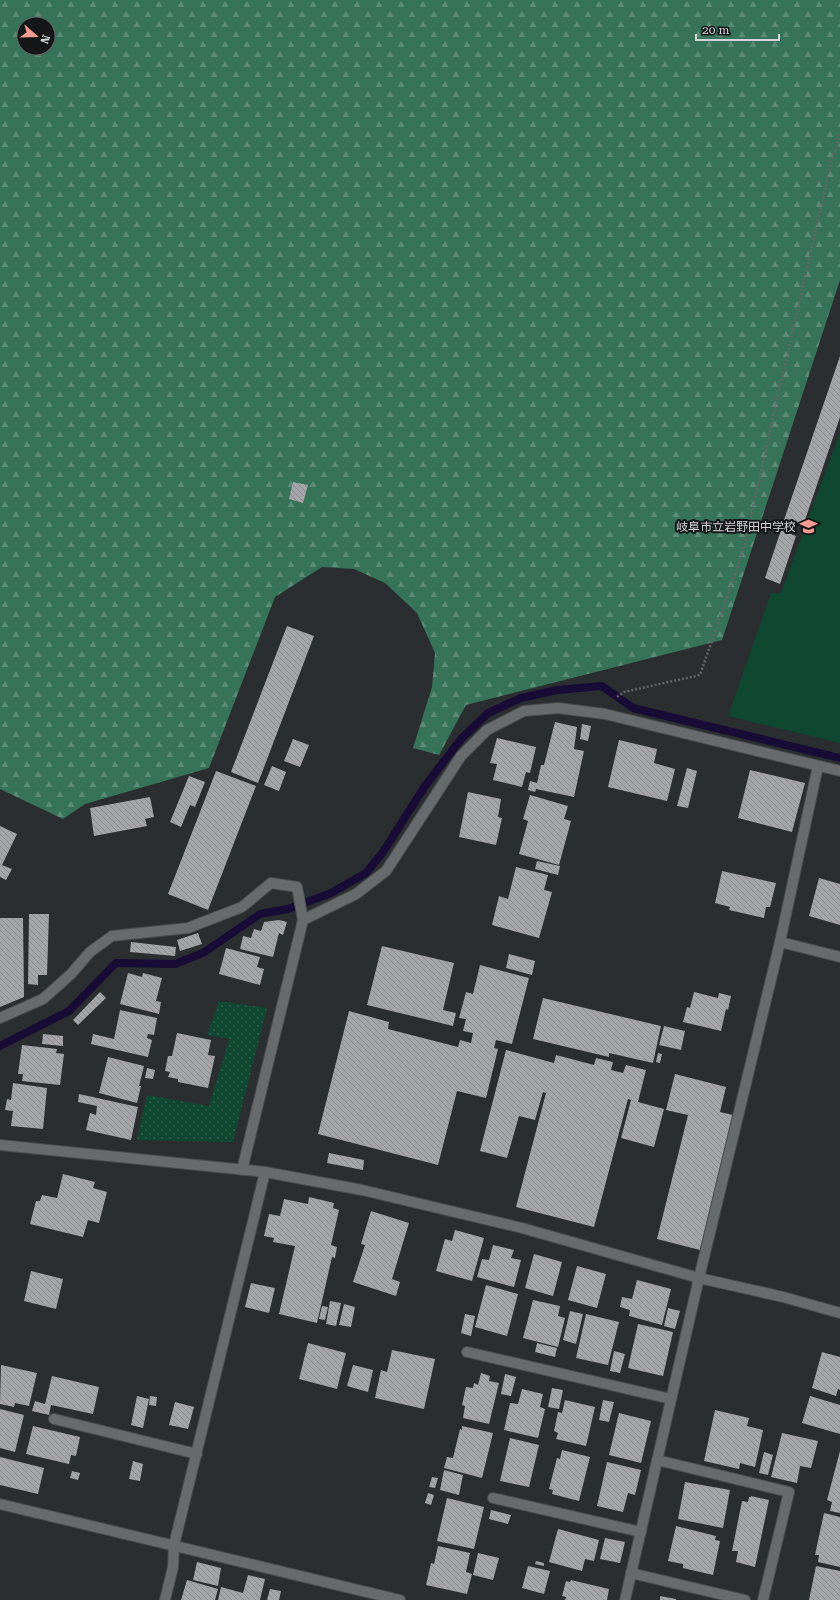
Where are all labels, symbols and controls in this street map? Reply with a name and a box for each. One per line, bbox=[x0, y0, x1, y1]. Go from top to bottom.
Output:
north arrow bbox=[16, 16, 56, 56]
scale bar bbox=[696, 16, 779, 42]
text: 20 m bbox=[702, 23, 729, 37]
text: N bbox=[37, 33, 52, 46]
school or university icon: 岐阜市立岩野田中学校 bbox=[799, 517, 819, 537]
place label: 岐阜市立岩野田中学校 bbox=[676, 520, 796, 534]

